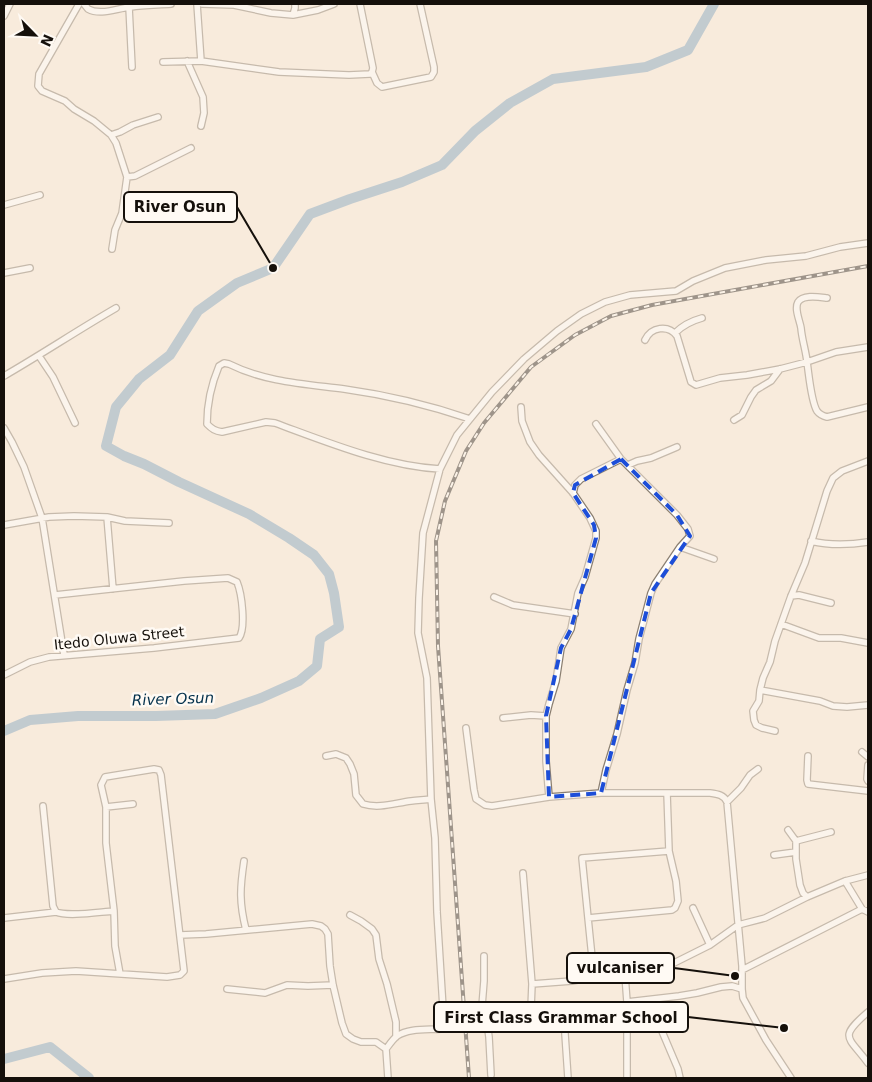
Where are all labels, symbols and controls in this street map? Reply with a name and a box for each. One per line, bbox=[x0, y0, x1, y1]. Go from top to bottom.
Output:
north arrow bbox=[10, 10, 60, 60]
text: N bbox=[37, 32, 57, 49]
callout: River Osun bbox=[124, 192, 237, 222]
text: River Osun bbox=[134, 198, 226, 216]
street label: Itedo Oluwa Street bbox=[53, 623, 185, 653]
water label: River Osun bbox=[132, 689, 214, 709]
callout: vulcaniser bbox=[567, 953, 674, 983]
text: vulcaniser bbox=[577, 959, 664, 977]
callout: First Class Grammar School bbox=[434, 1002, 688, 1032]
text: First Class Grammar School bbox=[444, 1009, 678, 1027]

